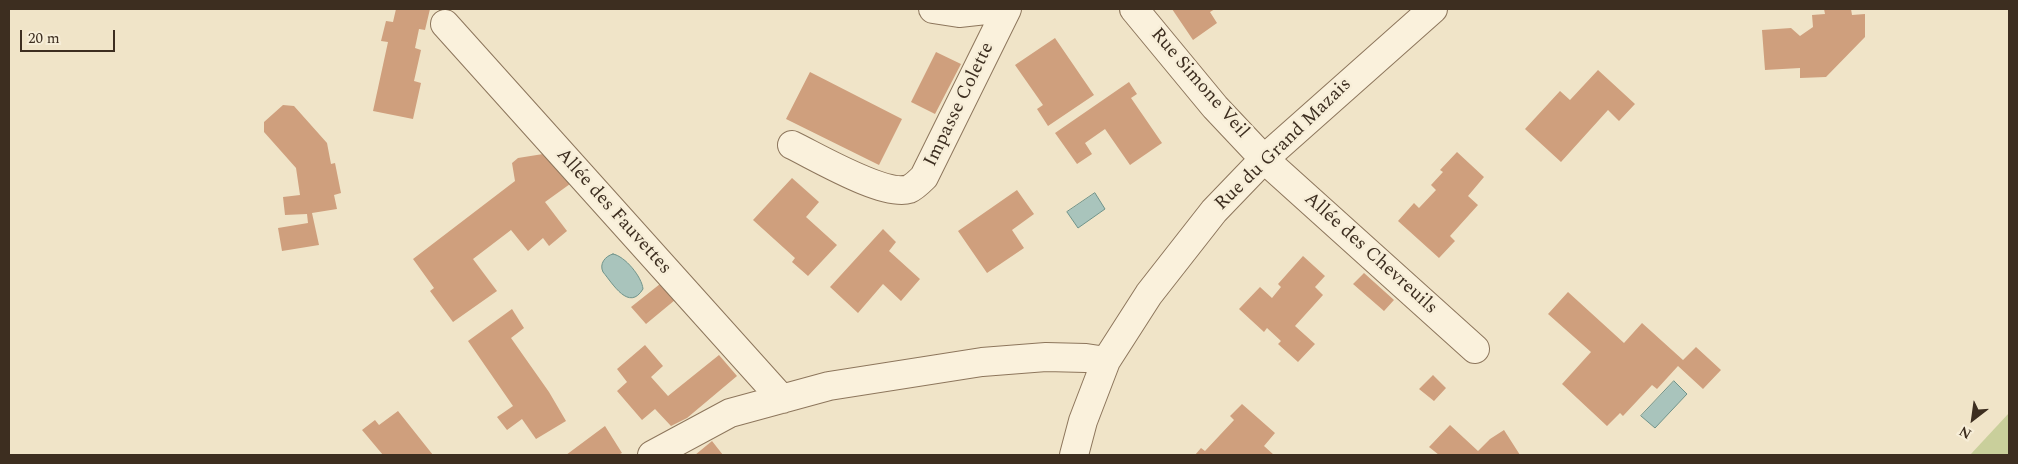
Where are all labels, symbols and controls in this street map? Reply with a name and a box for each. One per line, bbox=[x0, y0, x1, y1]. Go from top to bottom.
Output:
scale bar bbox=[22, 20, 118, 52]
street label: Rue Simone Veil bbox=[1145, 24, 1253, 144]
text: 20 m bbox=[28, 27, 60, 50]
street label: Impasse Colette bbox=[920, 39, 1000, 171]
street label: Rue du Grand Mazais bbox=[1211, 74, 1357, 216]
street label: Allée des Fauvettes bbox=[550, 144, 676, 280]
street label: Allée des Chevreuils bbox=[1299, 188, 1441, 320]
north arrow bbox=[1948, 394, 1998, 444]
text: N bbox=[1955, 420, 1975, 444]

